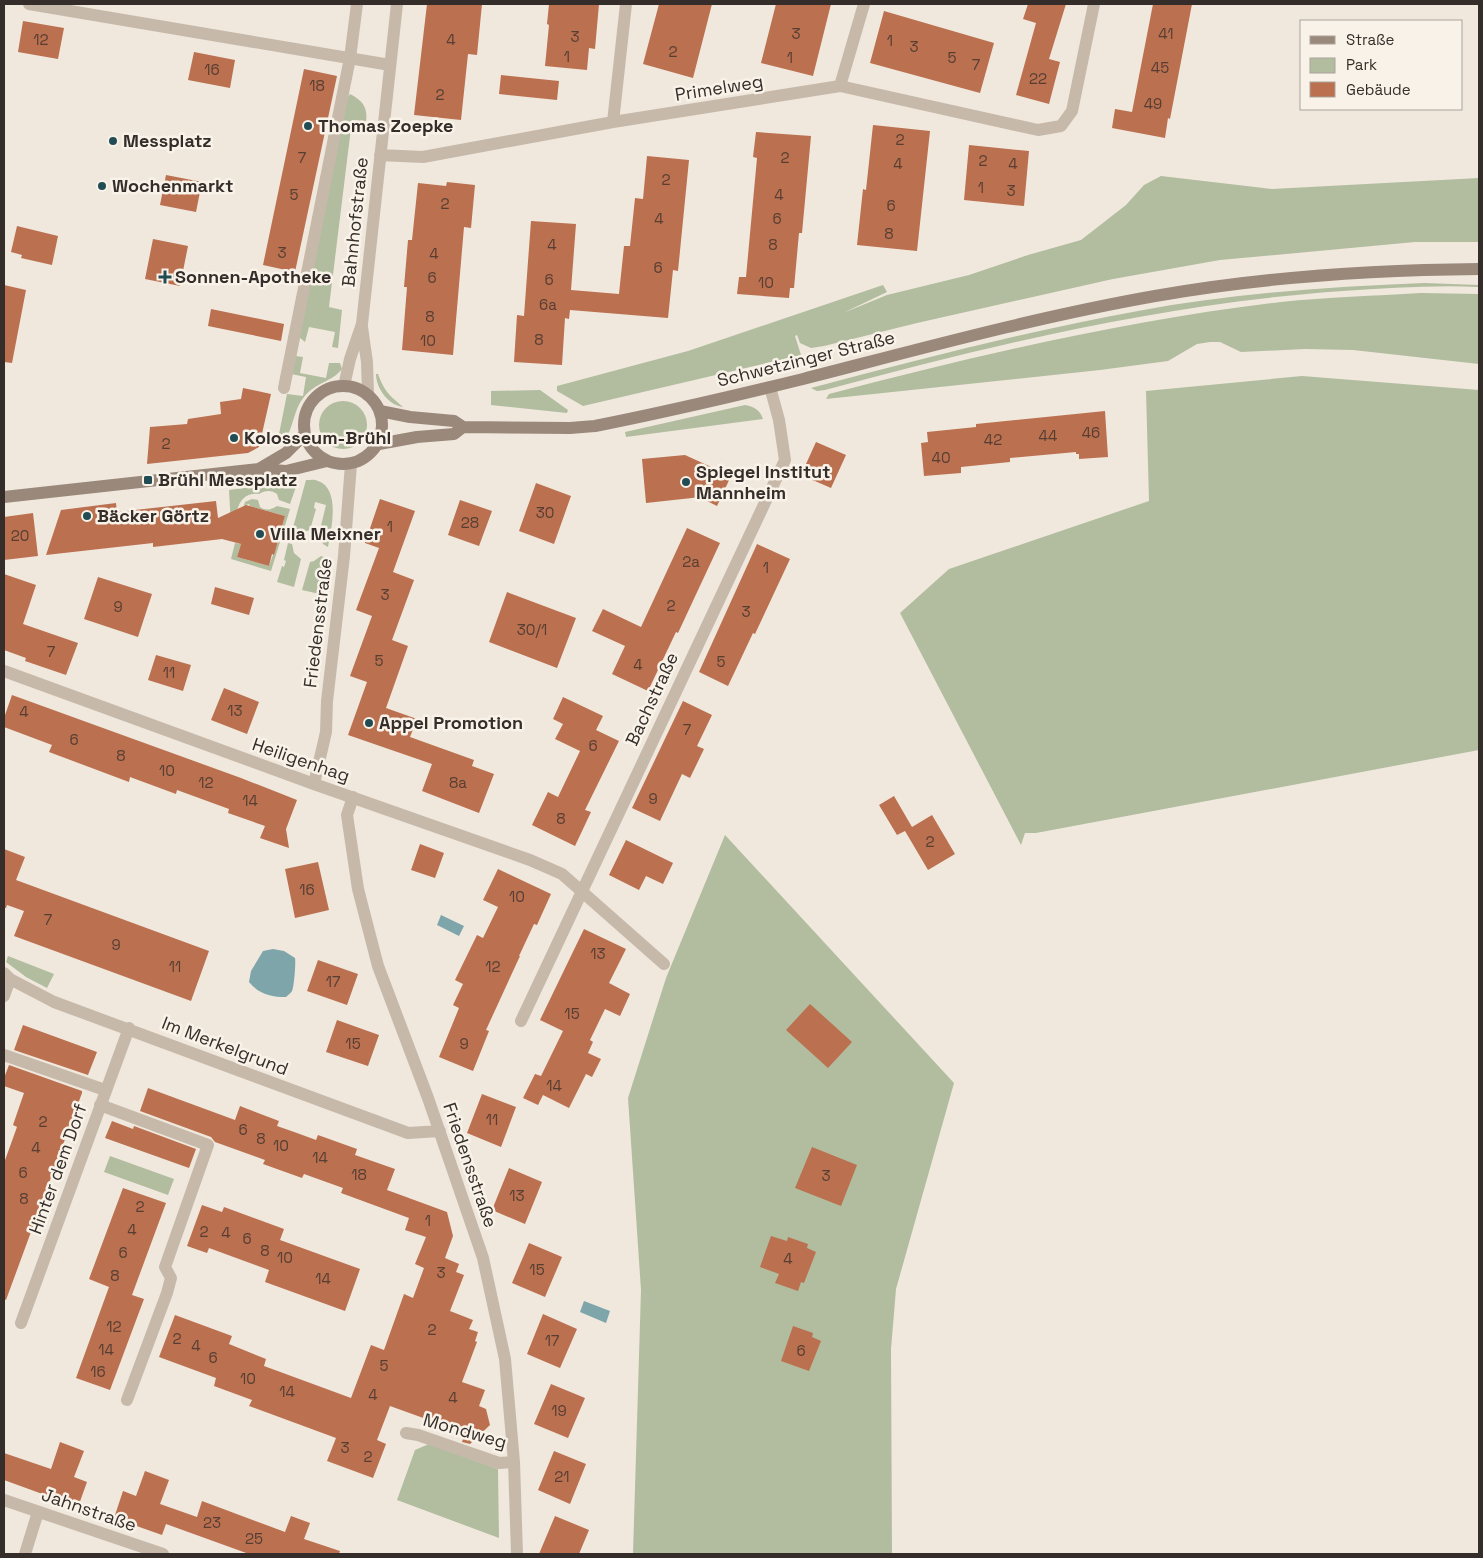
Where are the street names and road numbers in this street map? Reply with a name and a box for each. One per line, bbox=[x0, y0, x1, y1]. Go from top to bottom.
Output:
street label: Primelweg bbox=[673, 69, 765, 106]
street label: Bahnhofstraße bbox=[336, 156, 373, 288]
street label: Schwetzinger Straße bbox=[715, 325, 897, 392]
street label: Friedensstraße bbox=[298, 557, 337, 689]
street label: Bachstraße bbox=[620, 649, 683, 749]
street label: Heiligenhag bbox=[249, 732, 353, 787]
street label: Im Merkelgrund bbox=[159, 1011, 292, 1080]
street label: Friedensstraße bbox=[438, 1099, 503, 1230]
street label: Hinter dem Dorf bbox=[23, 1100, 92, 1237]
street label: Mondweg bbox=[421, 1408, 510, 1453]
street label: Jahnstraße bbox=[39, 1483, 140, 1537]

